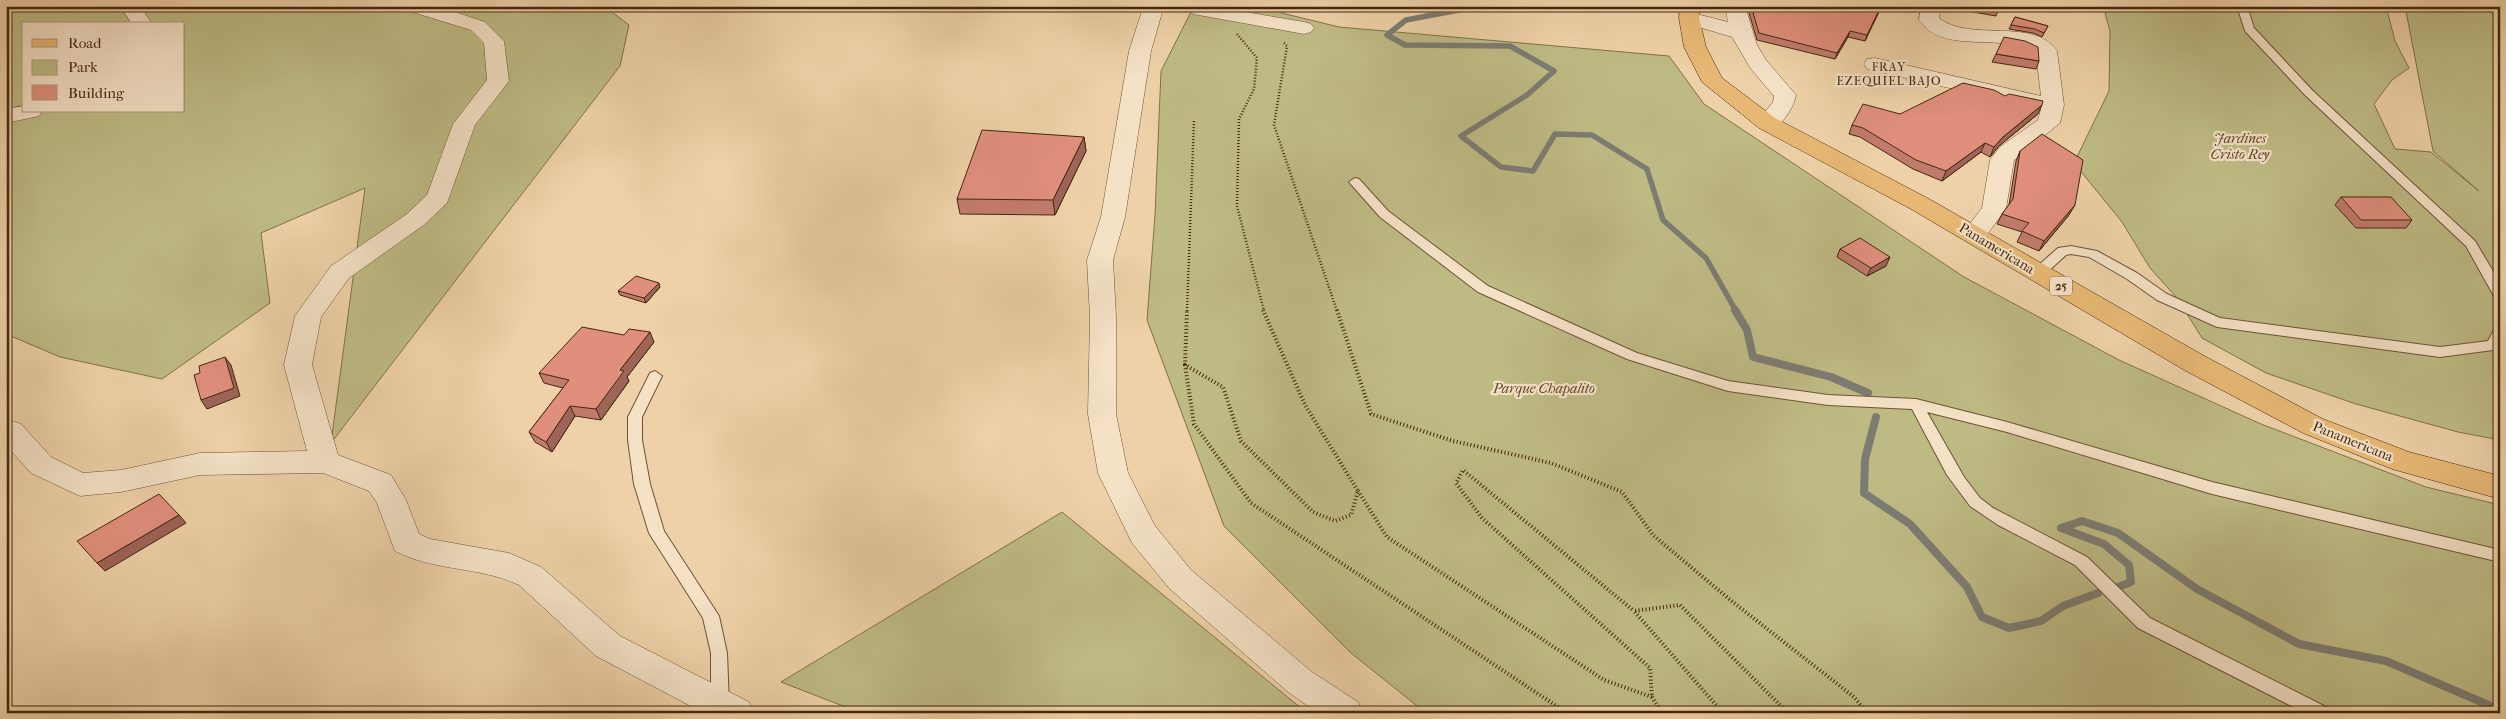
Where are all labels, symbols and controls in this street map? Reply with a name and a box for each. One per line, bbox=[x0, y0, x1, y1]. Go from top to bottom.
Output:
legend bbox=[22, 22, 185, 112]
text: Road bbox=[68, 34, 102, 52]
text: Park bbox=[68, 58, 98, 76]
district label: FRAY EZEQUIEL BAJO bbox=[1836, 60, 1942, 88]
text: Building bbox=[68, 84, 125, 102]
park label: Jardines Cristo Rey bbox=[2211, 130, 2271, 163]
street label: Panamericana bbox=[1956, 219, 2038, 278]
road number: 25 bbox=[2050, 276, 2072, 296]
park label: Parque Chapalito bbox=[1492, 380, 1595, 397]
street label: Panamericana bbox=[2310, 418, 2396, 465]

